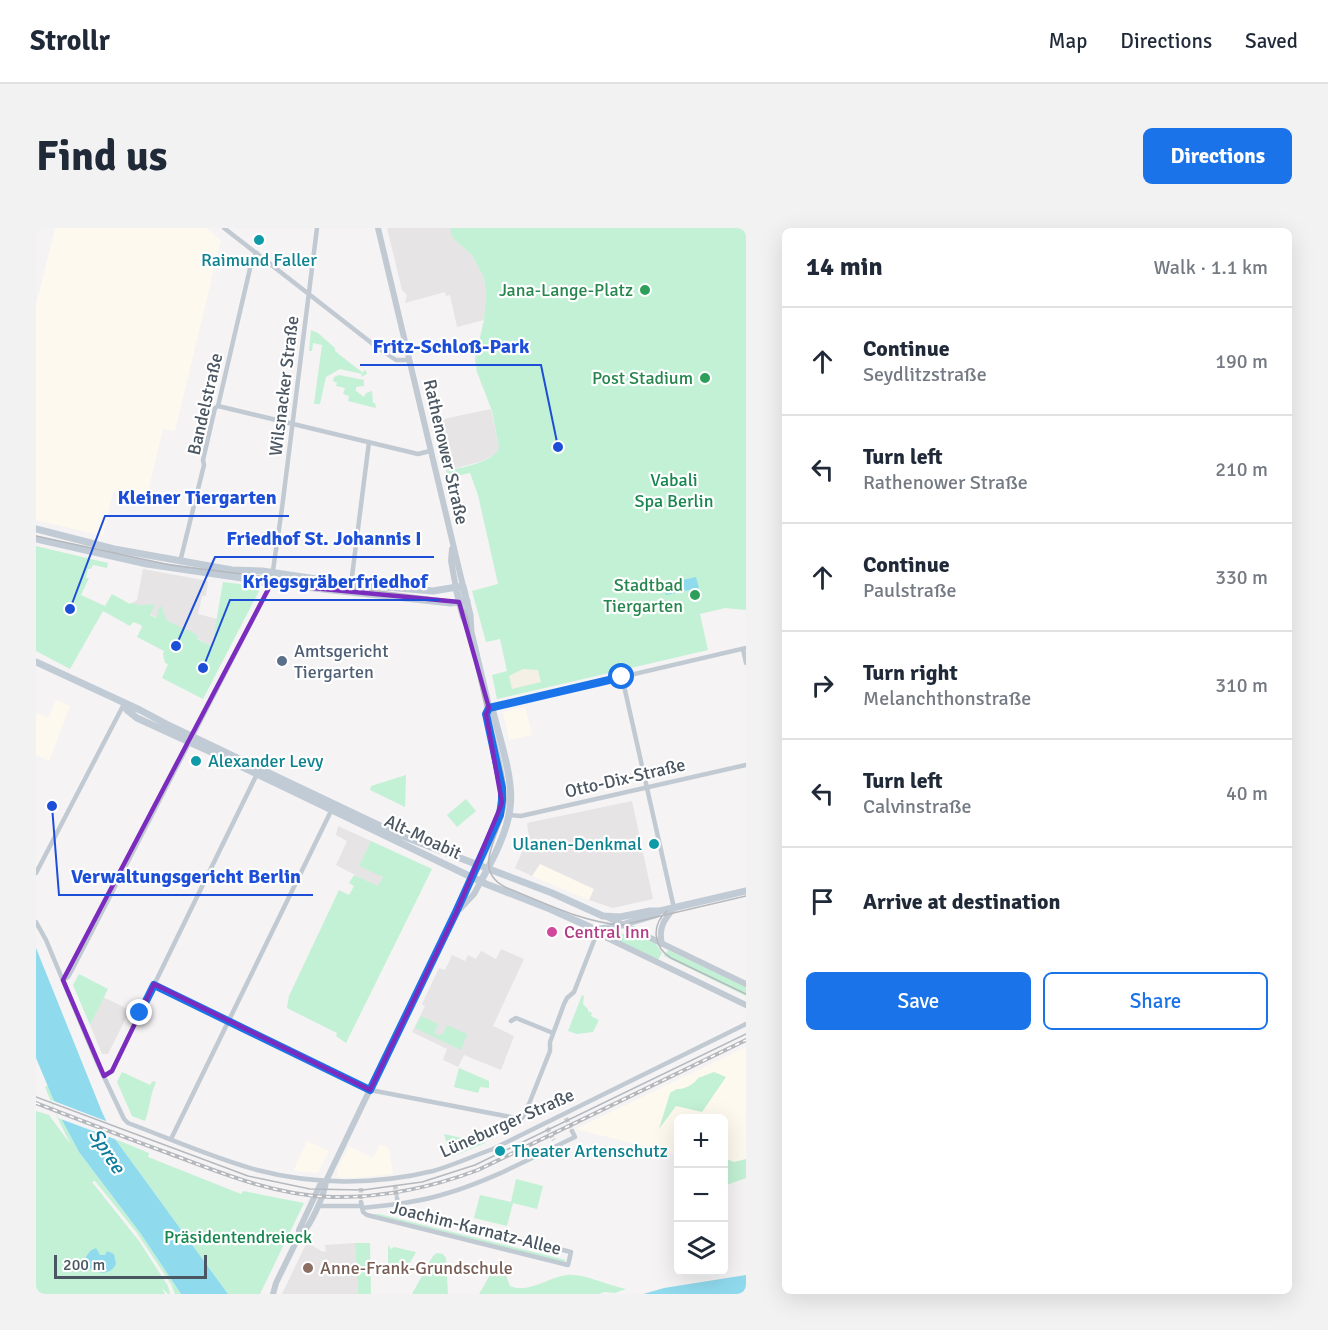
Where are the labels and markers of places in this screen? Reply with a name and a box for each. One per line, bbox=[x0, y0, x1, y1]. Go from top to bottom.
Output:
marker: Raimund Faller bbox=[252, 233, 266, 247]
place label: Raimund Faller bbox=[201, 249, 317, 271]
place label: Jana-Lange-Platz bbox=[499, 279, 633, 301]
marker: Jana-Lange-Platz bbox=[638, 283, 652, 297]
callout: Fritz-Schloß-Park bbox=[360, 327, 541, 365]
place label: Post Stadium bbox=[592, 367, 693, 389]
marker: Post Stadium bbox=[698, 371, 712, 385]
callout: Kleiner Tiergarten bbox=[105, 478, 289, 516]
callout: Friedhof St. Johannis I bbox=[215, 519, 434, 557]
callout: Kriegsgräberfriedhof bbox=[230, 562, 440, 600]
place label: Stadtbad Tiergarten bbox=[603, 574, 683, 617]
marker: Stadtbad Tiergarten bbox=[688, 588, 702, 602]
place label: Amtsgericht Tiergarten bbox=[294, 640, 388, 683]
marker: Amtsgericht Tiergarten bbox=[275, 654, 289, 668]
place label: Alexander Levy bbox=[208, 750, 324, 772]
marker: Alexander Levy bbox=[189, 754, 203, 768]
place label: Ulanen-Denkmal bbox=[512, 833, 642, 855]
marker: Ulanen-Denkmal bbox=[647, 837, 661, 851]
callout: Verwaltungsgericht Berlin bbox=[59, 857, 313, 895]
place label: Central Inn bbox=[564, 921, 650, 943]
marker: Central Inn bbox=[545, 925, 559, 939]
place label: Theater Artenschutz bbox=[512, 1140, 668, 1162]
marker: Theater Artenschutz bbox=[493, 1144, 507, 1158]
place label: Anne-Frank-Grundschule bbox=[320, 1257, 513, 1279]
marker: Anne-Frank-Grundschule bbox=[301, 1261, 315, 1275]

